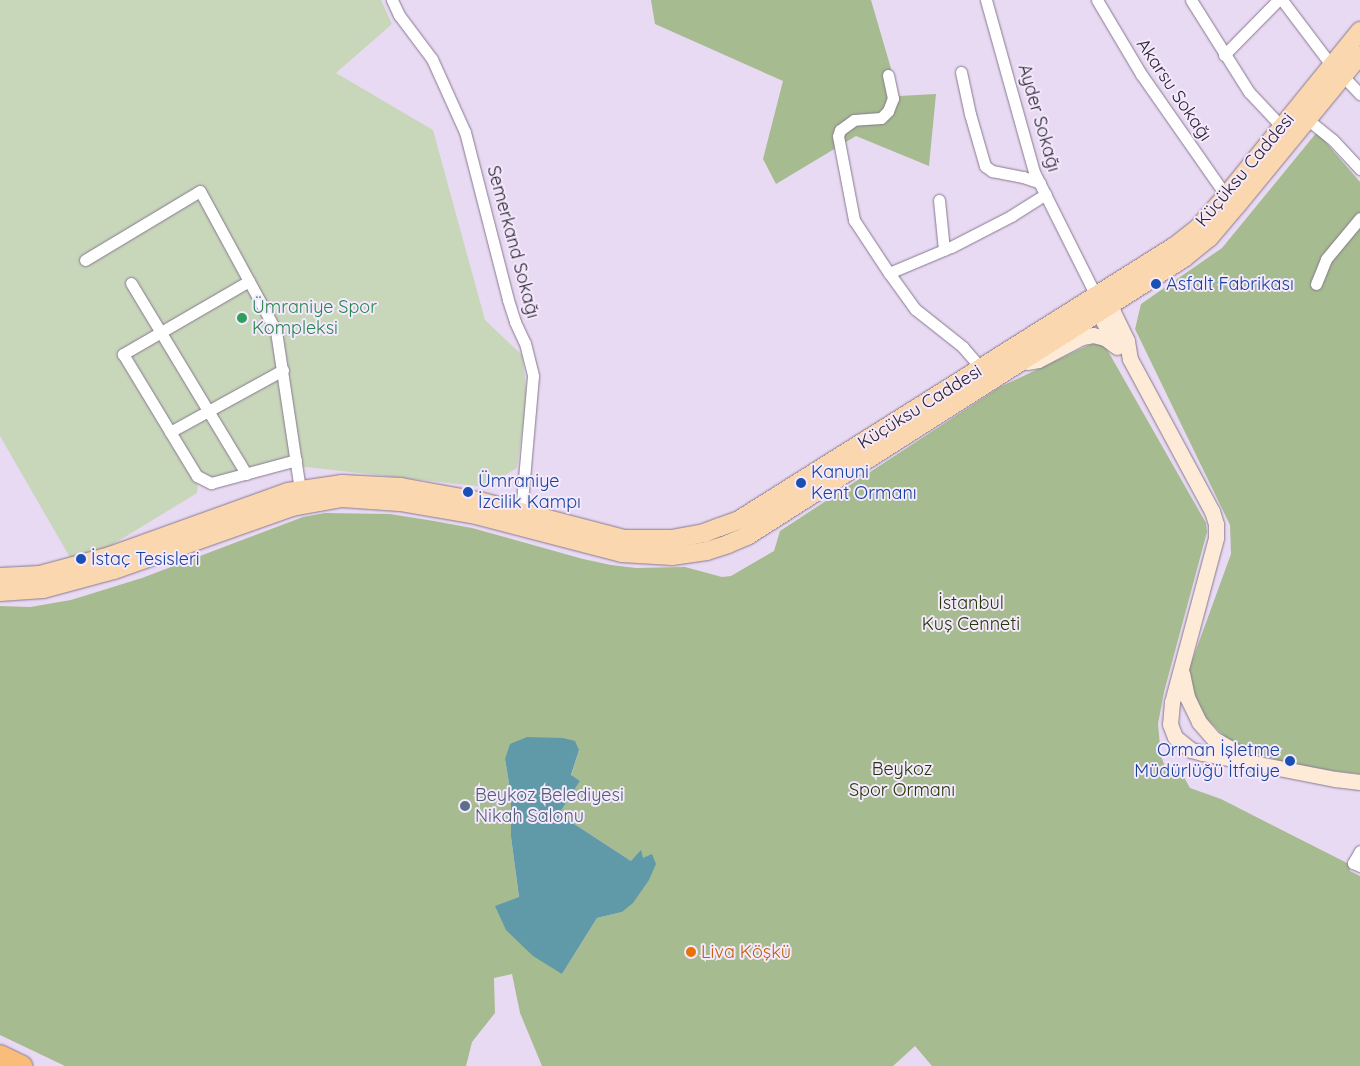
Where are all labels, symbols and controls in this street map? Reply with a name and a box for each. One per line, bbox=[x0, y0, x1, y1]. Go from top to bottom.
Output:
street label: Akarsu Sokağı bbox=[1132, 35, 1216, 145]
street label: Ayder Sokağı bbox=[1013, 62, 1065, 174]
street label: Küçüksu Caddesi bbox=[1191, 109, 1299, 231]
street label: Semerkand Sokağı bbox=[482, 163, 544, 321]
place label: Asfalt Fabrikası bbox=[1166, 273, 1294, 295]
marker: Asfalt Fabrikası bbox=[1150, 278, 1162, 290]
place label: Ümraniye Spor Kompleksi bbox=[252, 297, 377, 340]
marker: Ümraniye Spor Kompleksi bbox=[236, 312, 248, 324]
street label: Küçüksu Caddesi bbox=[854, 360, 986, 454]
place label: Kanuni Kent Ormanı bbox=[811, 462, 917, 504]
place label: Ümraniye İzcilik Kampı bbox=[478, 471, 581, 514]
marker: Kanuni Kent Ormanı bbox=[795, 477, 807, 489]
marker: Ümraniye İzcilik Kampı bbox=[462, 486, 474, 498]
place label: İstaç Tesisleri bbox=[91, 548, 200, 570]
marker: İstaç Tesisleri bbox=[75, 553, 87, 565]
park label: İstanbul Kuş Cenneti bbox=[922, 593, 1020, 636]
place label: Orman İşletme Müdürlüğü İtfaiye bbox=[1134, 740, 1280, 782]
marker: Orman İşletme Müdürlüğü İtfaiye bbox=[1284, 755, 1296, 767]
park label: Beykoz Spor Ormanı bbox=[849, 759, 955, 802]
place label: Beykoz Belediyesi Nikah Salonu bbox=[475, 785, 624, 828]
marker: Beykoz Belediyesi Nikah Salonu bbox=[459, 800, 471, 812]
place label: Liva Köşkü bbox=[701, 941, 791, 963]
marker: Liva Köşkü bbox=[685, 946, 697, 958]

